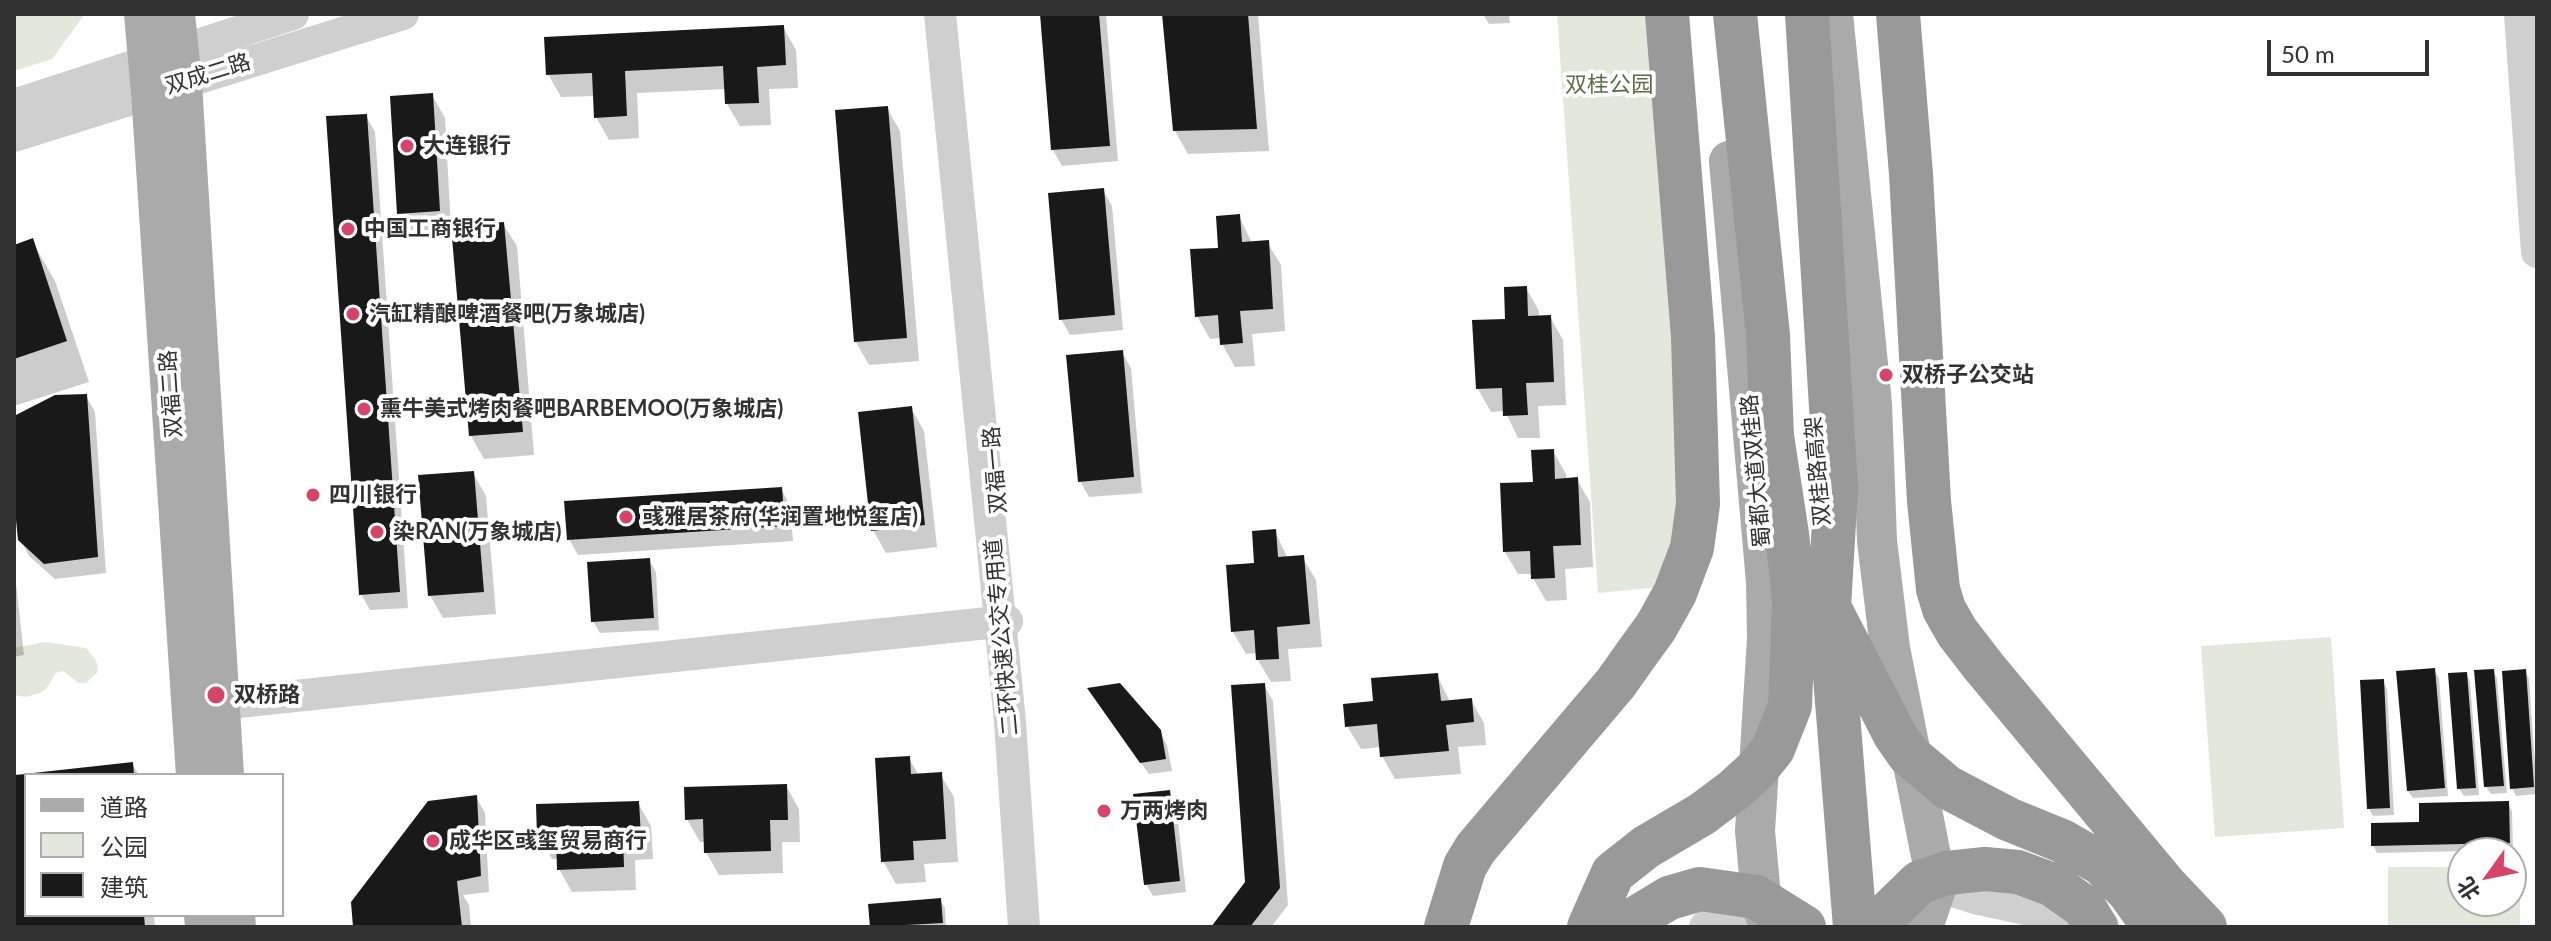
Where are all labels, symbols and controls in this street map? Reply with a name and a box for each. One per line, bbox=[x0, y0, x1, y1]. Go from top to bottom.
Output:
scale bar bbox=[2271, 24, 2433, 74]
text: 50 m bbox=[2281, 39, 2335, 68]
street label: 双成二路 bbox=[162, 49, 254, 99]
park label: 双桂公园 bbox=[1565, 72, 1653, 98]
place label: 大连银行 bbox=[423, 133, 511, 159]
marker: 大连银行 bbox=[398, 137, 416, 155]
place label: 中国工商银行 bbox=[364, 216, 496, 242]
marker: 中国工商银行 bbox=[339, 220, 357, 238]
place label: 汽缸精酿啤酒餐吧(万象城店) bbox=[369, 301, 645, 327]
marker: 汽缸精酿啤酒餐吧(万象城店) bbox=[344, 305, 362, 323]
street label: 双福二路 bbox=[155, 349, 187, 439]
place label: 双桥子公交站 bbox=[1902, 362, 2034, 388]
marker: 双桥子公交站 bbox=[1877, 366, 1895, 384]
street label: 蜀都大道双桂路 bbox=[1736, 393, 1776, 549]
place label: 熏牛美式烤肉餐吧BARBEMOO(万象城店) bbox=[380, 396, 783, 422]
marker: 熏牛美式烤肉餐吧BARBEMOO(万象城店) bbox=[355, 400, 373, 418]
street label: 双桂路高架 bbox=[1800, 415, 1836, 527]
street label: 双福一路 bbox=[978, 425, 1012, 515]
place label: 四川银行 bbox=[329, 482, 417, 508]
marker: 四川银行 bbox=[304, 486, 322, 504]
place label: 彧雅居茶府(华润置地悦玺店) bbox=[642, 504, 918, 530]
marker: 彧雅居茶府(华润置地悦玺店) bbox=[617, 508, 635, 526]
place label: 染RAN(万象城店) bbox=[393, 519, 561, 545]
marker: 染RAN(万象城店) bbox=[368, 523, 386, 541]
street label: 二环快速公交专用道 bbox=[980, 537, 1024, 737]
place label: 双桥路 bbox=[234, 682, 300, 708]
marker: 双桥路 bbox=[205, 684, 227, 706]
legend bbox=[24, 773, 284, 917]
text: 道路 bbox=[100, 792, 148, 821]
place label: 万两烤肉 bbox=[1120, 798, 1208, 824]
marker: 万两烤肉 bbox=[1095, 802, 1113, 820]
place label: 成华区彧玺贸易商行 bbox=[449, 828, 647, 854]
text: 公园 bbox=[100, 832, 148, 861]
marker: 成华区彧玺贸易商行 bbox=[424, 832, 442, 850]
north arrow bbox=[2447, 837, 2527, 917]
text: 建筑 bbox=[100, 872, 148, 901]
text: 北 bbox=[2451, 873, 2485, 906]

